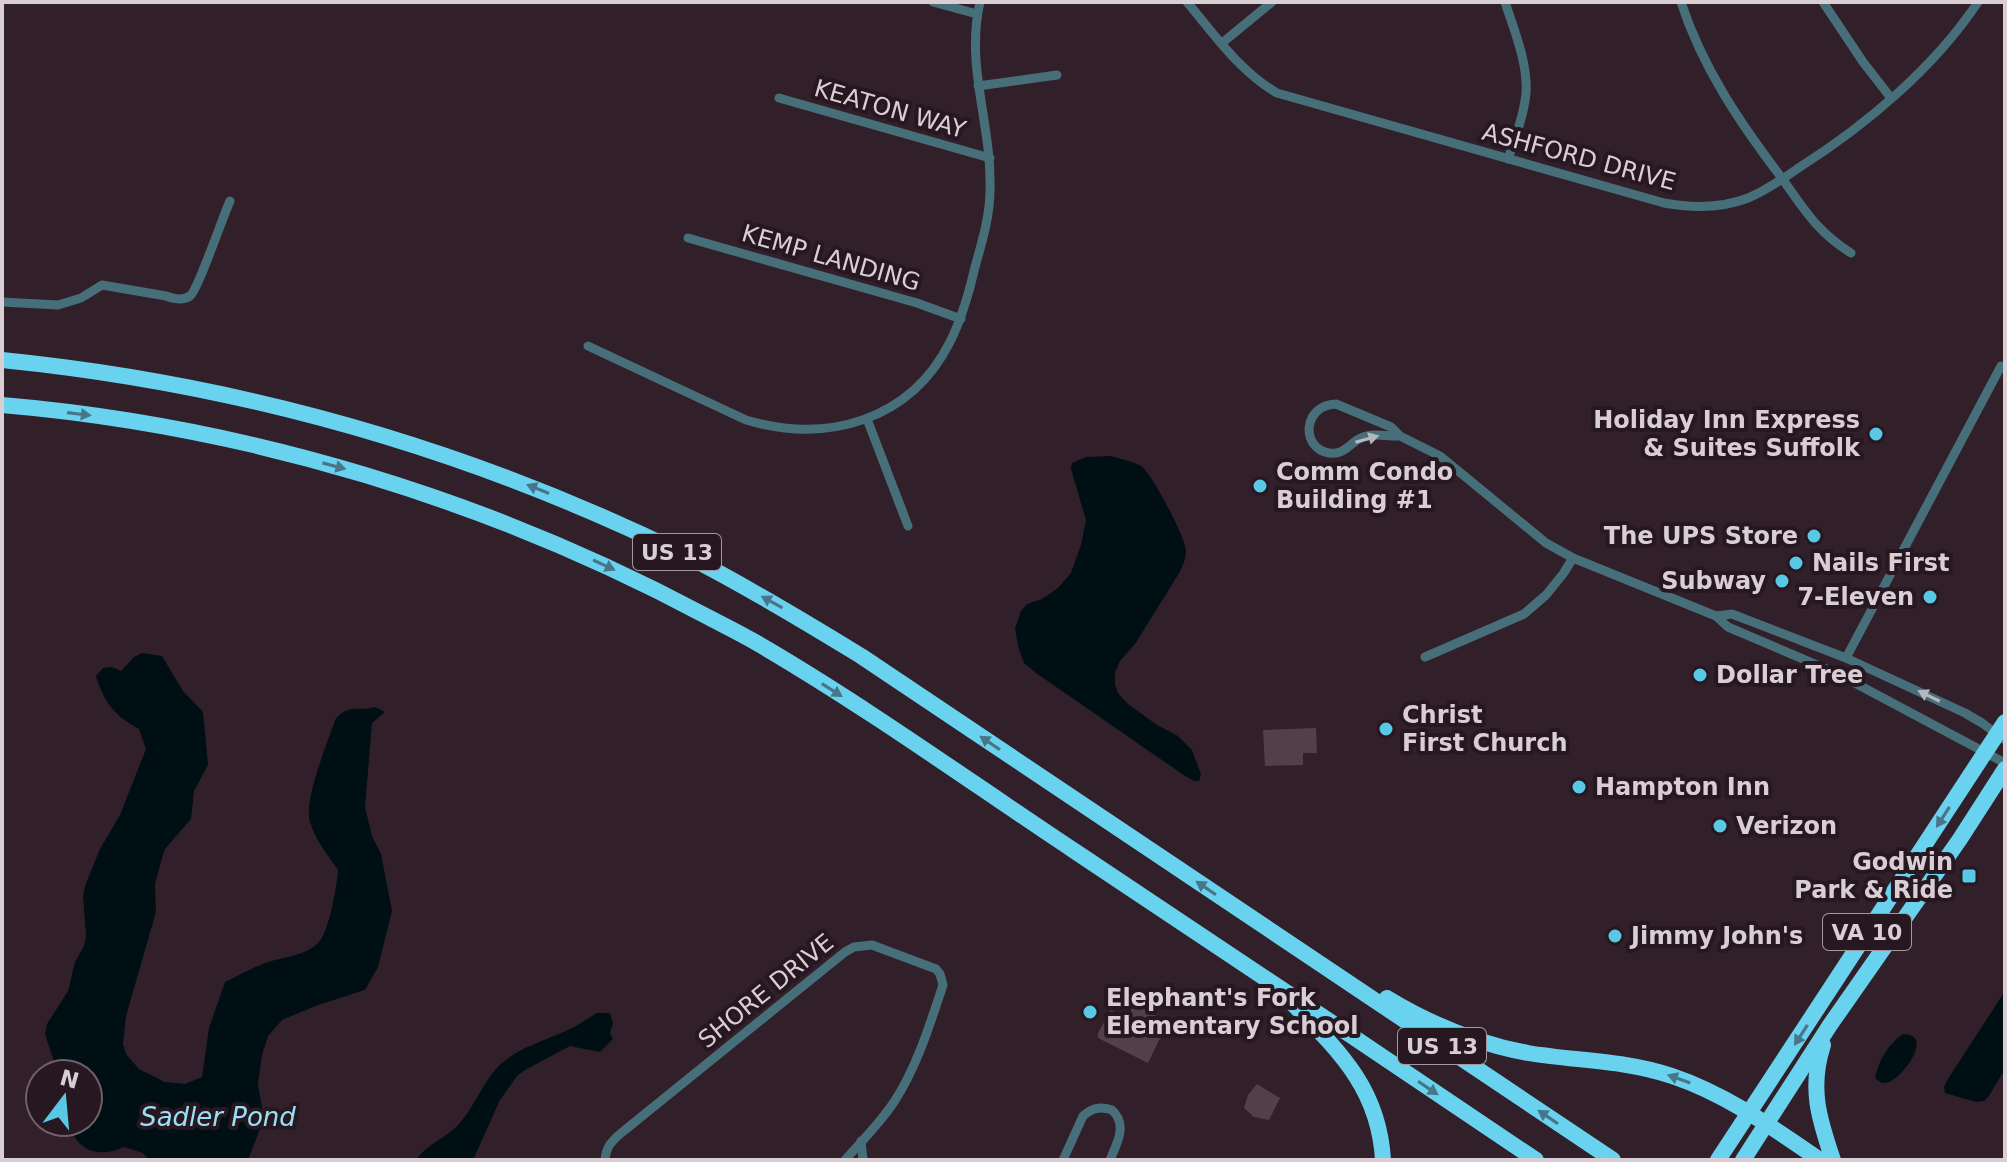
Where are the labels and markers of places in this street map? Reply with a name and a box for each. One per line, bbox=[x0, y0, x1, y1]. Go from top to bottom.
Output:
place label: Holiday Inn Express & Suites Suffolk bbox=[1593, 406, 1861, 462]
marker: Holiday Inn Express & Suites Suffolk bbox=[1867, 425, 1885, 443]
place label: Comm Condo Building #1 bbox=[1276, 458, 1453, 514]
marker: Comm Condo Building #1 bbox=[1251, 477, 1269, 495]
place label: The UPS Store bbox=[1604, 522, 1798, 550]
marker: The UPS Store bbox=[1805, 527, 1823, 545]
place label: Nails First bbox=[1812, 549, 1950, 577]
marker: Nails First bbox=[1787, 554, 1805, 572]
place label: Subway bbox=[1661, 567, 1766, 595]
marker: Subway bbox=[1773, 572, 1791, 590]
place label: 7-Eleven bbox=[1797, 583, 1914, 611]
marker: 7-Eleven bbox=[1921, 588, 1939, 606]
place label: Dollar Tree bbox=[1716, 661, 1863, 689]
marker: Dollar Tree bbox=[1691, 666, 1709, 684]
place label: Christ First Church bbox=[1402, 701, 1568, 757]
marker: Christ First Church bbox=[1377, 720, 1395, 738]
place label: Hampton Inn bbox=[1595, 773, 1770, 801]
marker: Hampton Inn bbox=[1570, 778, 1588, 796]
place label: Verizon bbox=[1736, 812, 1837, 840]
marker: Verizon bbox=[1711, 817, 1729, 835]
place label: Godwin Park & Ride bbox=[1794, 848, 1953, 904]
marker: Godwin Park & Ride bbox=[1960, 867, 1978, 885]
place label: Jimmy John's bbox=[1629, 922, 1803, 950]
marker: Jimmy John's bbox=[1606, 927, 1624, 945]
place label: Elephant's Fork Elementary School bbox=[1106, 984, 1359, 1040]
marker: Elephant's Fork Elementary School bbox=[1081, 1003, 1099, 1021]

